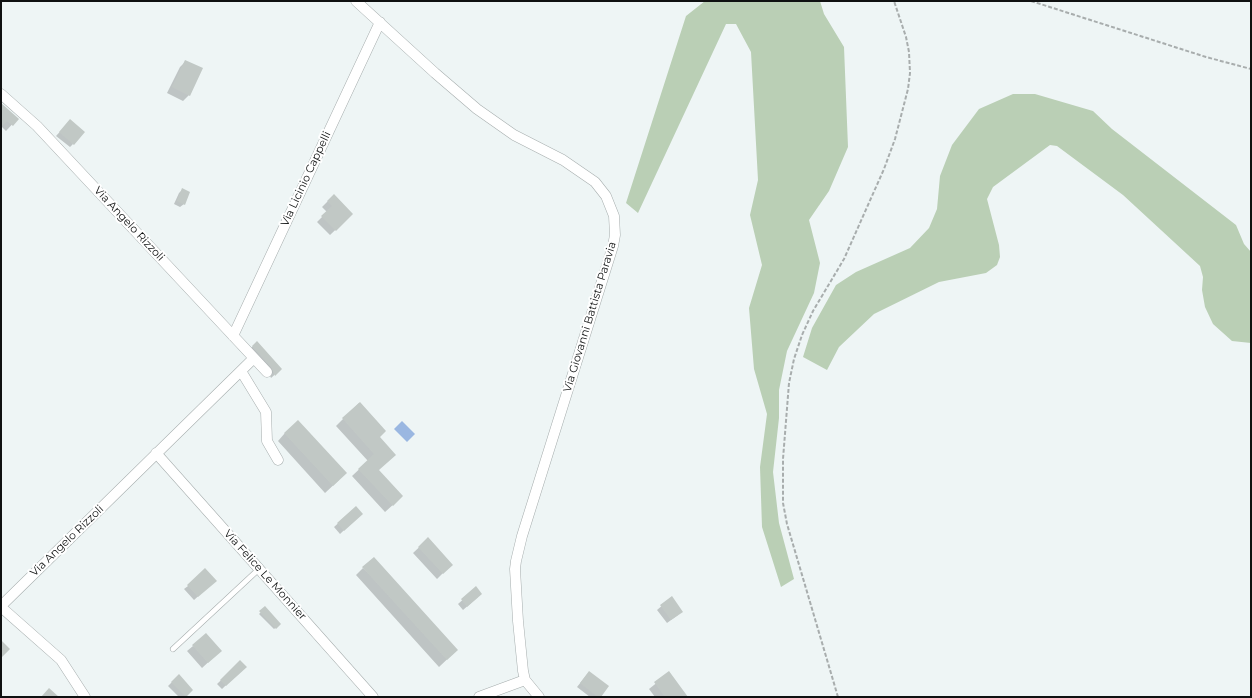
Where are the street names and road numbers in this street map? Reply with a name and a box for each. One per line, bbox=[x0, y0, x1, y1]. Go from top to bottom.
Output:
street label: Via Licinio Cappelli bbox=[278, 129, 334, 229]
street label: Via Angelo Rizzoli bbox=[91, 184, 167, 264]
street label: Via Giovanni Battista Paravia bbox=[561, 240, 619, 394]
street label: Via Angelo Rizzoli bbox=[28, 503, 106, 579]
street label: Via Felice Le Monnier bbox=[221, 527, 309, 623]

